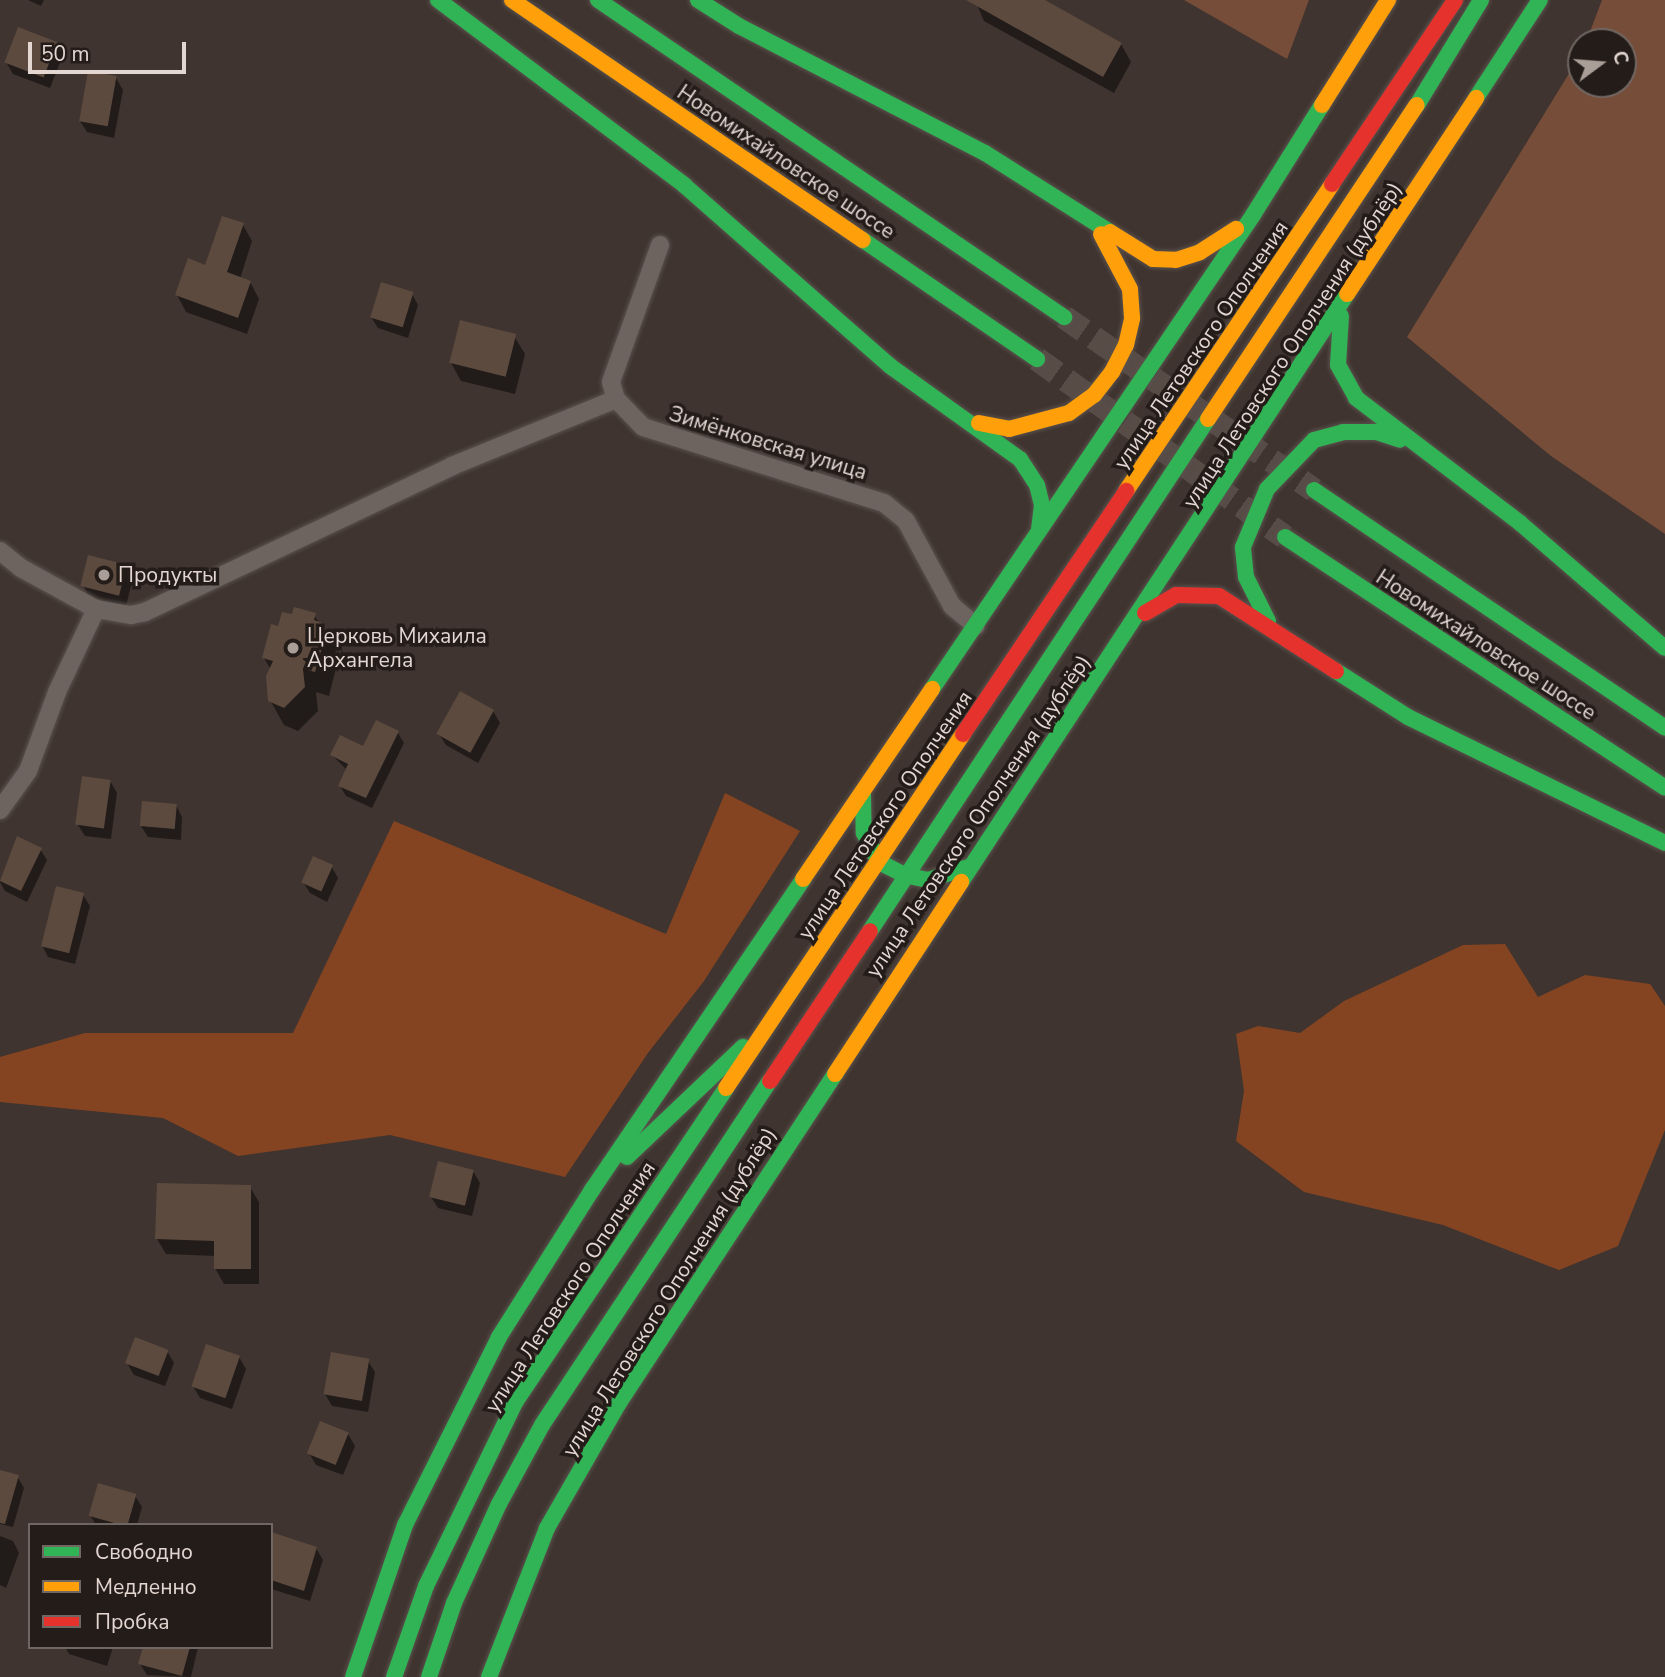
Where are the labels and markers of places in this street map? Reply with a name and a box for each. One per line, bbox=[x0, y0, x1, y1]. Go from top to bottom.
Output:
place label: Продукты bbox=[118, 562, 217, 588]
marker: Продукты bbox=[96, 567, 112, 583]
place label: Церковь Михаила Архангела bbox=[307, 623, 487, 673]
marker: Церковь Михаила Архангела bbox=[285, 640, 301, 656]

